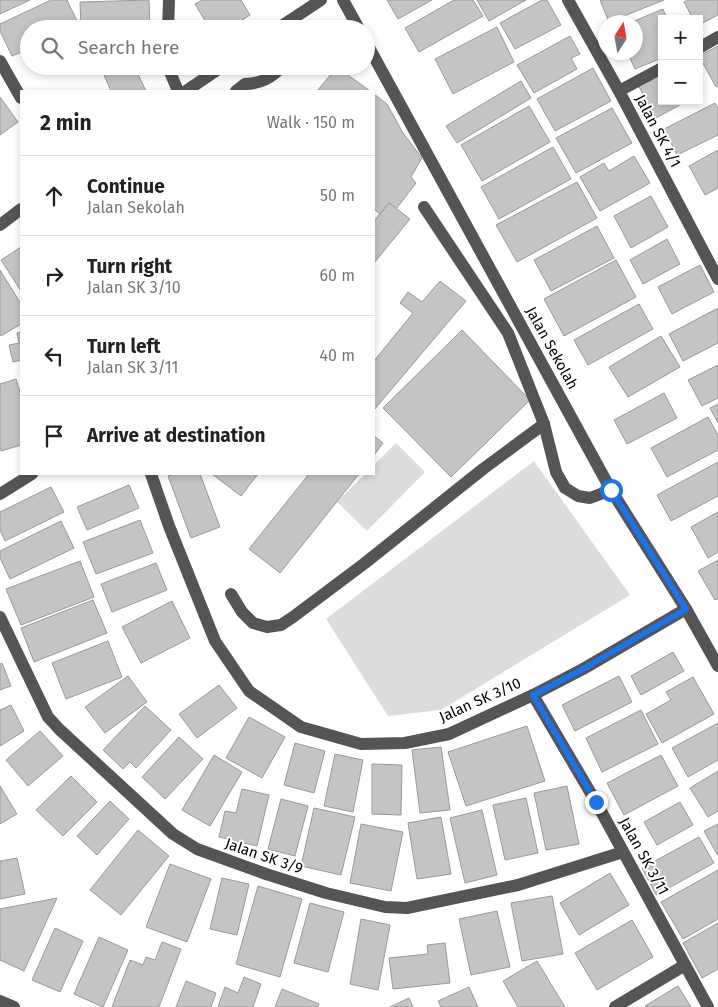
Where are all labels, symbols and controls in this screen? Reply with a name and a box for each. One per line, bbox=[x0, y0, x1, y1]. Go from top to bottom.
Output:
north arrow bbox=[598, 15, 643, 60]
map controls bbox=[658, 15, 703, 105]
button: + bbox=[658, 15, 703, 60]
search box bbox=[20, 20, 375, 75]
icon: search bbox=[38, 34, 66, 62]
text: Search here bbox=[78, 36, 179, 59]
button: − bbox=[658, 60, 703, 105]
street label: Jalan SK 4/1 bbox=[631, 92, 685, 170]
text: 2 min bbox=[40, 110, 92, 136]
text: Walk · 150 m bbox=[267, 113, 355, 132]
text: Continue bbox=[87, 175, 165, 198]
icon: ahead bbox=[40, 182, 68, 210]
text: 50 m bbox=[320, 186, 355, 205]
text: Jalan Sekolah bbox=[87, 198, 185, 217]
text: Turn right bbox=[87, 255, 172, 278]
icon: right bbox=[40, 262, 68, 290]
text: 60 m bbox=[320, 266, 355, 285]
text: Jalan SK 3/10 bbox=[87, 278, 181, 297]
street label: Jalan Sekolah bbox=[522, 304, 582, 392]
text: Turn left bbox=[87, 335, 161, 358]
icon: left bbox=[40, 342, 68, 370]
text: 40 m bbox=[320, 346, 355, 365]
text: Jalan SK 3/11 bbox=[87, 358, 178, 377]
icon: arrive bbox=[40, 422, 68, 450]
text: Arrive at destination bbox=[87, 424, 266, 447]
route start bbox=[600, 479, 623, 502]
street label: Jalan SK 3/10 bbox=[436, 674, 524, 726]
route end bbox=[585, 791, 608, 814]
street label: Jalan SK 3/11 bbox=[615, 814, 673, 898]
street label: Jalan SK 3/9 bbox=[223, 834, 305, 878]

